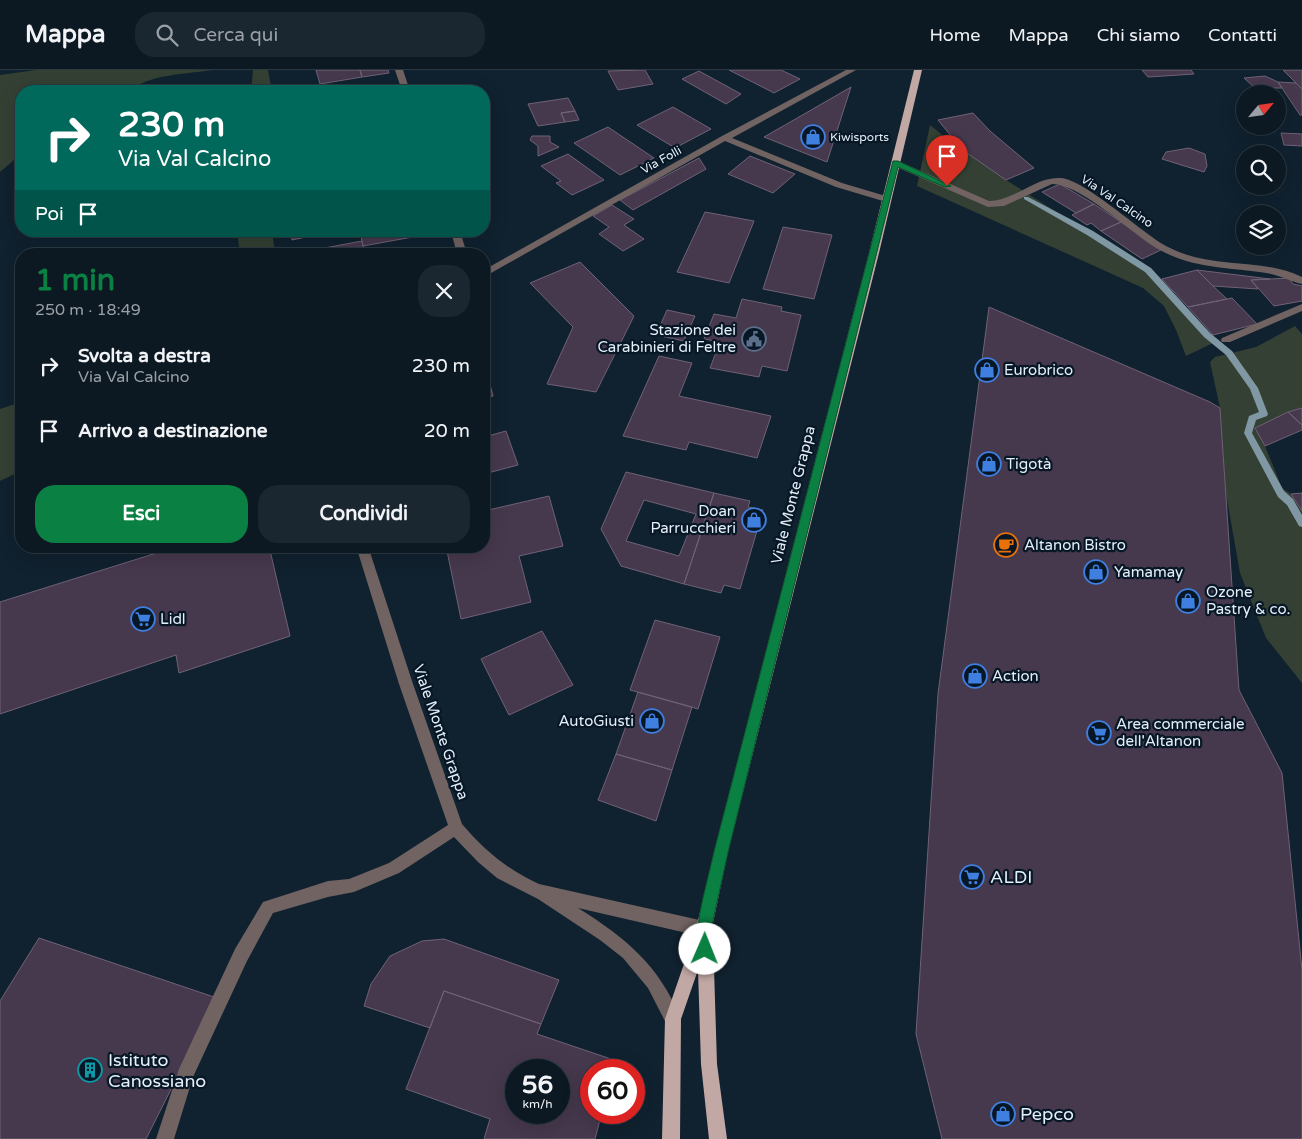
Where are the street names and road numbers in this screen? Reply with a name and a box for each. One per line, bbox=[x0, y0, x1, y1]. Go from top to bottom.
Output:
street label: Via Folli bbox=[638, 143, 684, 177]
street label: Via Val Calcino bbox=[1078, 172, 1156, 230]
street label: Viale Monte Grappa bbox=[767, 424, 819, 566]
street label: Viale Monte Grappa bbox=[409, 662, 473, 802]

